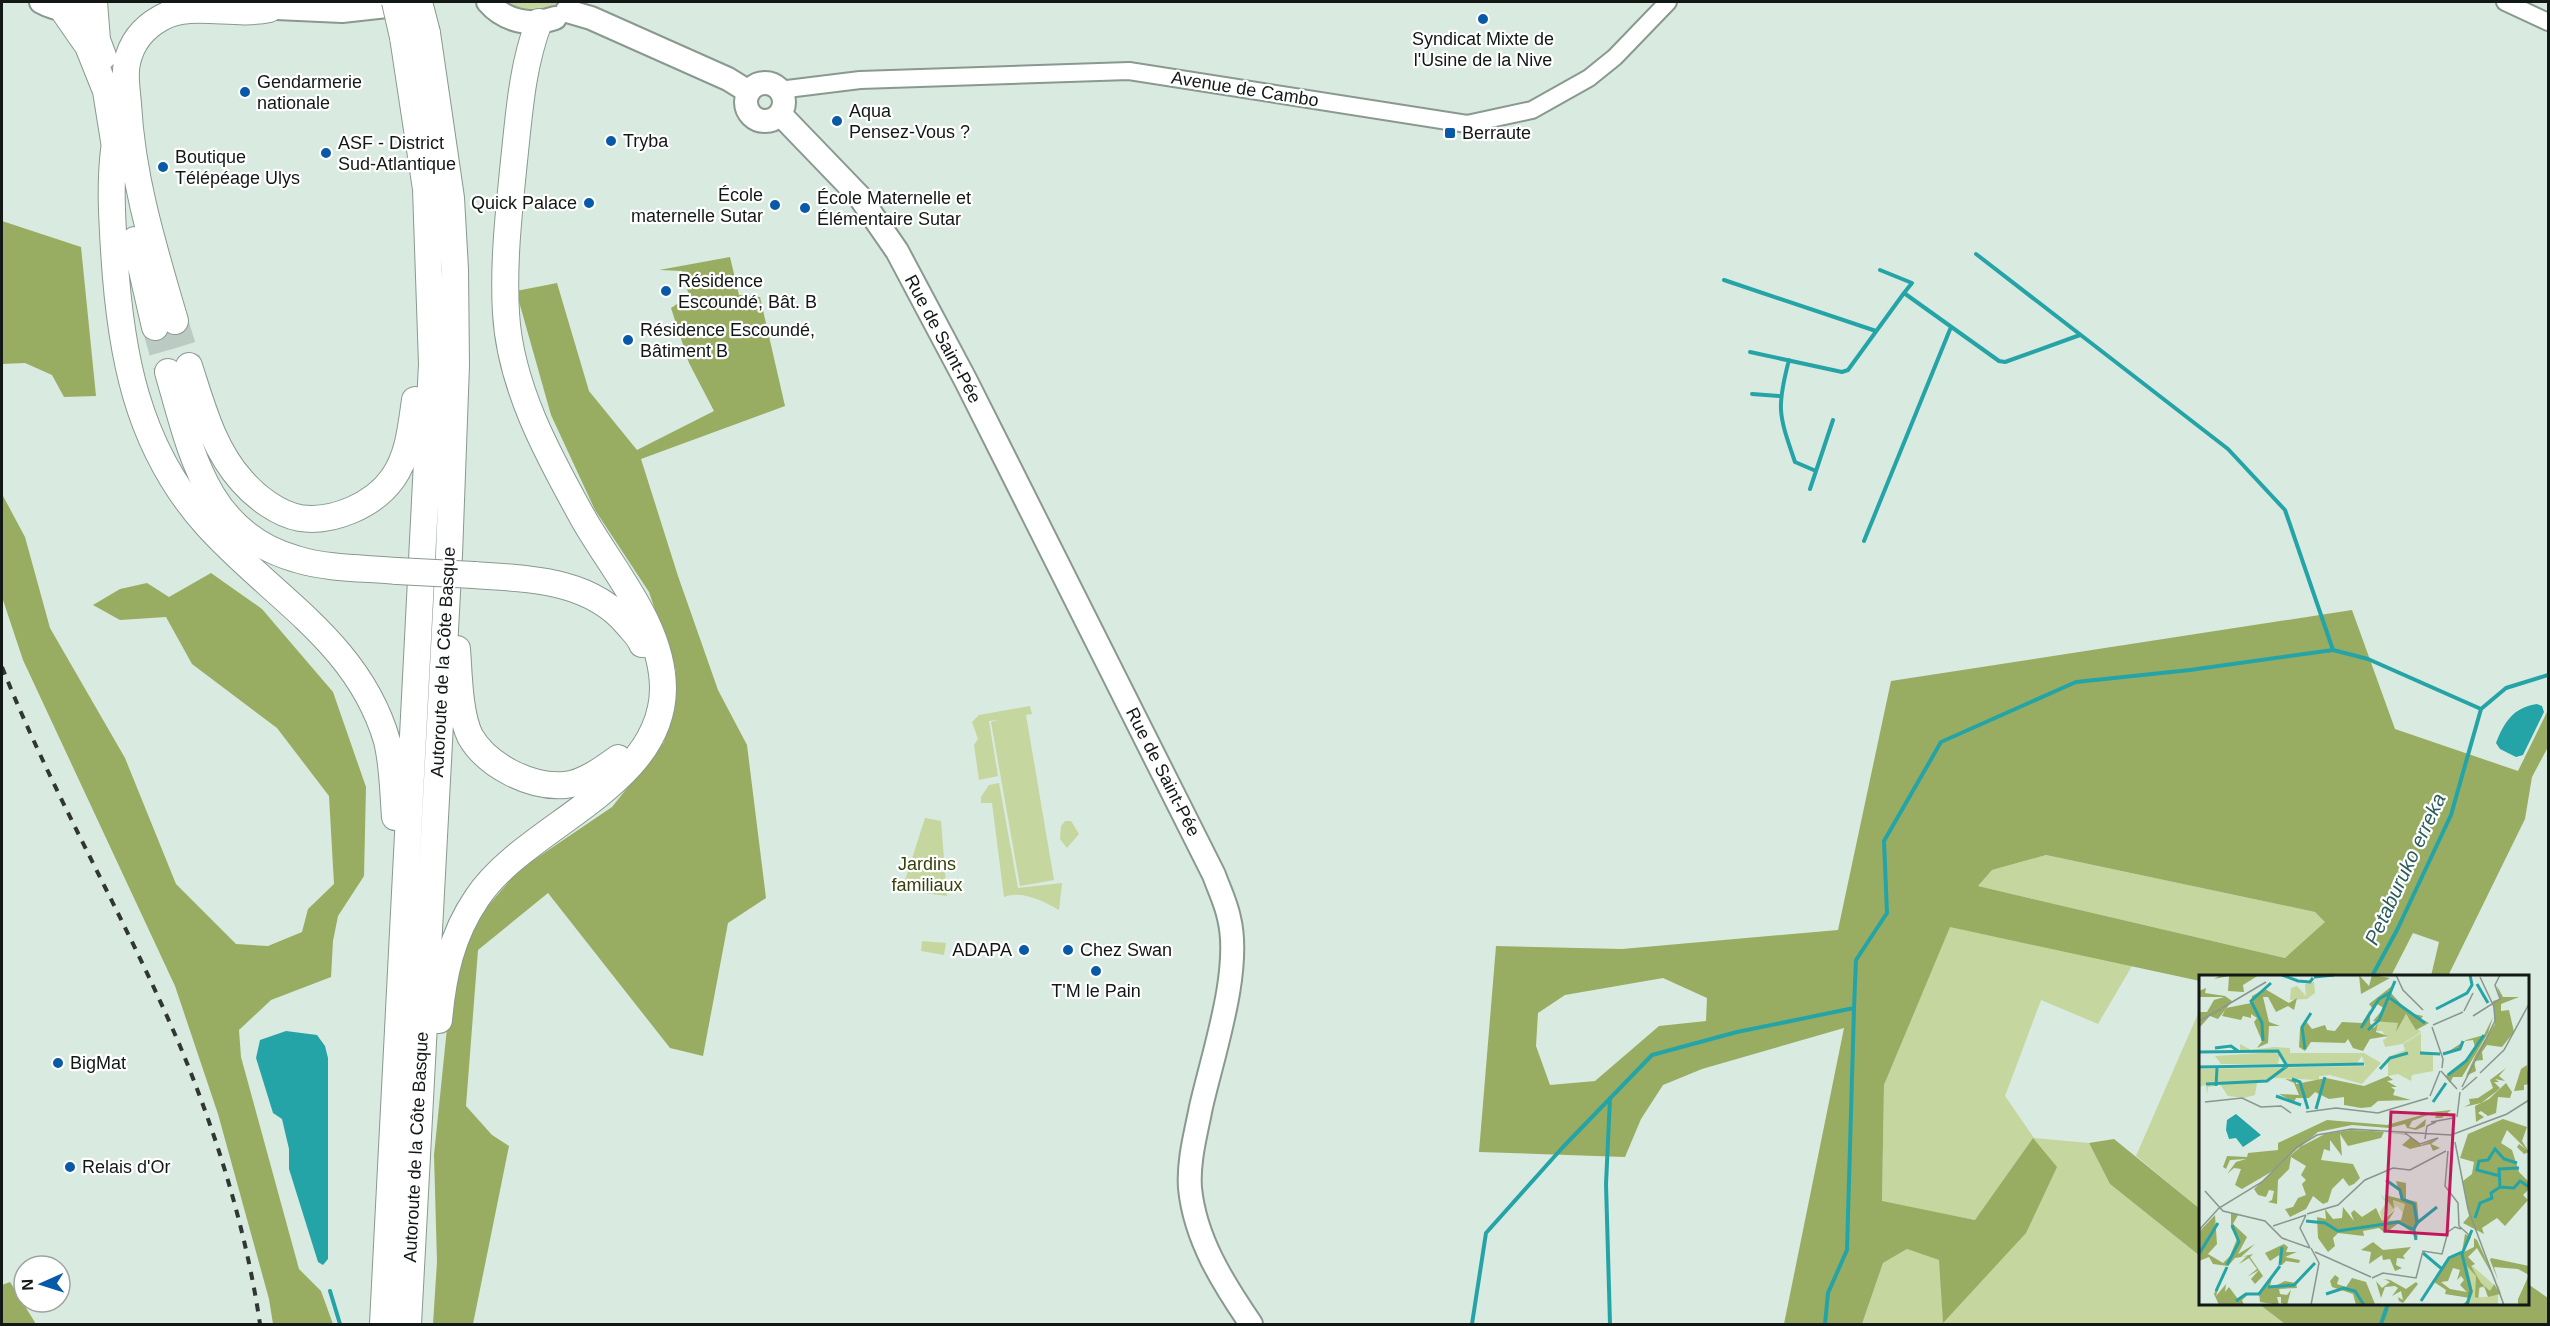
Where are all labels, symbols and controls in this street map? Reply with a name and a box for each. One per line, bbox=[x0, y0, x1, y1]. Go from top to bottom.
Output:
marker: Syndicat Mixte de l'Usine de la Nive bbox=[1476, 12, 1490, 26]
place label: Syndicat Mixte de l'Usine de la Nive bbox=[1412, 29, 1554, 70]
street label: Avenue de Cambo bbox=[1170, 67, 1320, 111]
place label: Gendarmerie nationale bbox=[257, 72, 362, 113]
marker: Gendarmerie nationale bbox=[238, 85, 252, 99]
place label: Aqua Pensez-Vous ? bbox=[849, 101, 970, 142]
marker: Aqua Pensez-Vous ? bbox=[830, 114, 844, 128]
place label: Berraute bbox=[1462, 123, 1531, 143]
marker: Berraute bbox=[1443, 126, 1457, 140]
place label: Tryba bbox=[623, 131, 669, 151]
place label: ASF - District Sud-Atlantique bbox=[338, 133, 456, 174]
marker: Tryba bbox=[604, 134, 618, 148]
marker: ASF - District Sud-Atlantique bbox=[319, 146, 333, 160]
place label: Boutique Télépéage Ulys bbox=[175, 147, 300, 188]
marker: Boutique Télépéage Ulys bbox=[156, 160, 170, 174]
place label: École maternelle Sutar bbox=[631, 185, 763, 226]
place label: École Maternelle et Élémentaire Sutar bbox=[817, 188, 971, 229]
place label: Quick Palace bbox=[471, 193, 577, 213]
marker: Quick Palace bbox=[582, 196, 596, 210]
marker: École maternelle Sutar bbox=[768, 198, 782, 212]
marker: École Maternelle et Élémentaire Sutar bbox=[798, 201, 812, 215]
place label: Résidence Escoundé, Bât. B bbox=[678, 271, 817, 312]
street label: Rue de Saint-Pée bbox=[901, 272, 985, 406]
marker: Résidence Escoundé, Bât. B bbox=[659, 284, 673, 298]
place label: Résidence Escoundé, Bâtiment B bbox=[640, 320, 815, 361]
marker: Résidence Escoundé, Bâtiment B bbox=[621, 333, 635, 347]
street label: Autoroute de la Côte Basque bbox=[427, 546, 459, 778]
street label: Rue de Saint-Pée bbox=[1122, 704, 1204, 840]
water label: Petaburuko erreka bbox=[2360, 790, 2450, 948]
park label: Jardins familiaux bbox=[891, 854, 963, 895]
place label: ADAPA bbox=[952, 940, 1012, 960]
place label: Chez Swan bbox=[1080, 940, 1172, 960]
marker: ADAPA bbox=[1017, 943, 1031, 957]
marker: Chez Swan bbox=[1061, 943, 1075, 957]
marker: T'M le Pain bbox=[1089, 964, 1103, 978]
inset map bbox=[2199, 975, 2529, 1305]
place label: T'M le Pain bbox=[1051, 981, 1141, 1001]
street label: Autoroute de la Côte Basque bbox=[400, 1031, 432, 1263]
place label: BigMat bbox=[70, 1053, 126, 1073]
marker: BigMat bbox=[51, 1056, 65, 1070]
place label: Relais d'Or bbox=[82, 1157, 170, 1177]
marker: Relais d'Or bbox=[63, 1160, 77, 1174]
north arrow bbox=[12, 1254, 72, 1314]
text: N bbox=[19, 1279, 36, 1291]

